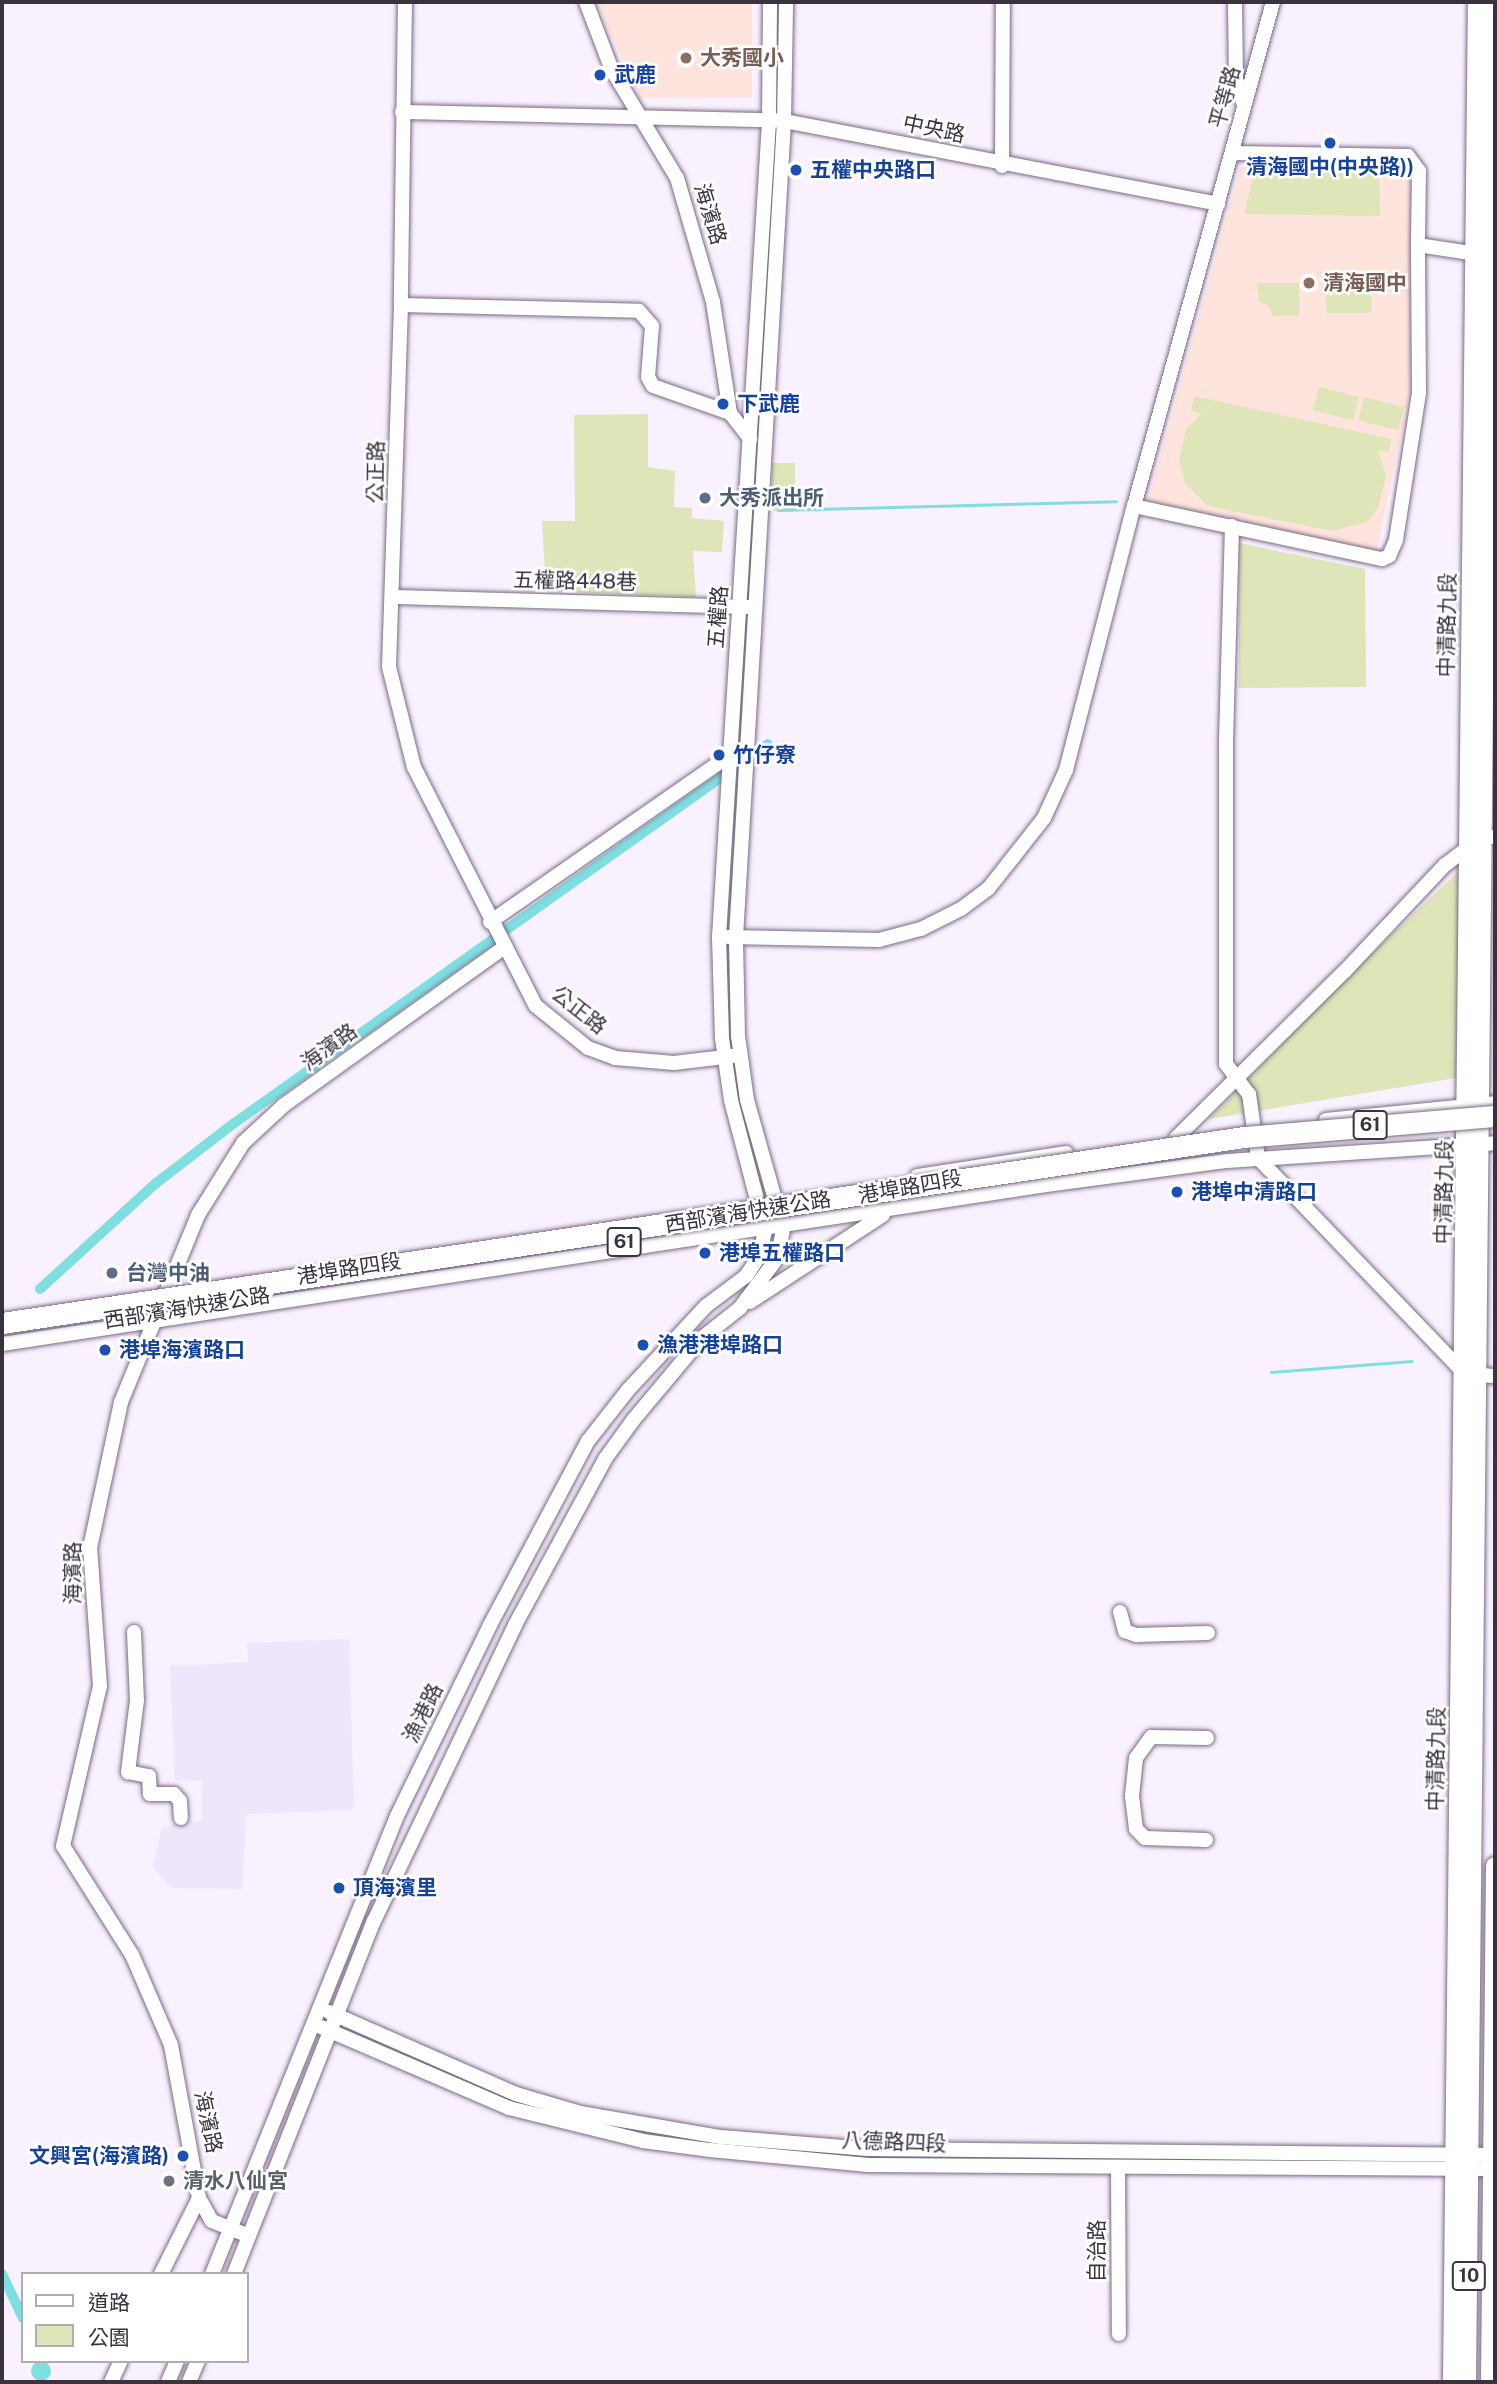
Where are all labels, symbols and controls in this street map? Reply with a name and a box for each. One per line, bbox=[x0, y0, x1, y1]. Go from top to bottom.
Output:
place label: 大秀國小 bbox=[700, 45, 784, 71]
marker: 大秀國小 bbox=[678, 50, 694, 66]
place label: 武鹿 bbox=[614, 62, 656, 88]
street label: 平等路 bbox=[1205, 63, 1245, 131]
marker: 武鹿 bbox=[592, 67, 608, 83]
street label: 中央路 bbox=[901, 110, 967, 148]
marker: 清海國中(中央路)) bbox=[1322, 135, 1338, 151]
place label: 清海國中(中央路)) bbox=[1246, 154, 1414, 180]
place label: 五權中央路口 bbox=[810, 157, 936, 183]
marker: 五權中央路口 bbox=[788, 162, 804, 178]
street label: 海濱路 bbox=[689, 180, 731, 248]
place label: 清海國中 bbox=[1323, 270, 1407, 296]
marker: 清海國中 bbox=[1301, 275, 1317, 291]
place label: 下武鹿 bbox=[737, 391, 800, 417]
marker: 下武鹿 bbox=[715, 396, 731, 412]
street label: 公正路 bbox=[363, 440, 389, 504]
place label: 大秀派出所 bbox=[719, 485, 824, 511]
marker: 大秀派出所 bbox=[697, 490, 713, 506]
street label: 五權路448巷 bbox=[513, 567, 637, 595]
street label: 中清路九段 bbox=[1433, 572, 1461, 678]
street label: 五權路 bbox=[703, 585, 733, 649]
place label: 竹仔寮 bbox=[733, 742, 796, 768]
marker: 竹仔寮 bbox=[711, 747, 727, 763]
street label: 公正路 bbox=[546, 981, 612, 1039]
street label: 海濱路 bbox=[296, 1018, 362, 1076]
road number: 61 bbox=[1352, 1110, 1388, 1140]
street label: 中清路九段 bbox=[1430, 1139, 1458, 1245]
street label: 港埠路四段 bbox=[856, 1165, 964, 1209]
place label: 港埠中清路口 bbox=[1191, 1179, 1317, 1205]
marker: 港埠中清路口 bbox=[1169, 1184, 1185, 1200]
street label: 西部濱海快速公路 bbox=[663, 1186, 833, 1238]
road number: 61 bbox=[606, 1226, 642, 1258]
place label: 港埠五權路口 bbox=[719, 1240, 845, 1266]
marker: 港埠五權路口 bbox=[697, 1245, 713, 1261]
street label: 港埠路四段 bbox=[295, 1248, 403, 1290]
place label: 台灣中油 bbox=[126, 1260, 210, 1286]
marker: 台灣中油 bbox=[104, 1265, 120, 1281]
street label: 西部濱海快速公路 bbox=[102, 1282, 272, 1334]
place label: 漁港港埠路口 bbox=[657, 1332, 783, 1358]
place label: 港埠海濱路口 bbox=[119, 1337, 245, 1363]
marker: 漁港港埠路口 bbox=[635, 1337, 651, 1353]
marker: 港埠海濱路口 bbox=[97, 1342, 113, 1358]
street label: 海濱路 bbox=[60, 1542, 86, 1604]
street label: 漁港路 bbox=[398, 1679, 448, 1747]
street label: 中清路九段 bbox=[1422, 1706, 1450, 1812]
place label: 頂海濱里 bbox=[353, 1875, 437, 1901]
marker: 頂海濱里 bbox=[331, 1880, 347, 1896]
street label: 海濱路 bbox=[189, 2089, 227, 2155]
street label: 八德路四段 bbox=[841, 2128, 947, 2156]
place label: 文興宮(海濱路) bbox=[29, 2143, 169, 2169]
marker: 文興宮(海濱路) bbox=[175, 2148, 191, 2164]
place label: 清水八仙宮 bbox=[183, 2168, 288, 2194]
marker: 清水八仙宮 bbox=[161, 2173, 177, 2189]
street label: 自治路 bbox=[1084, 2220, 1110, 2282]
road number: 10 bbox=[1452, 2260, 1486, 2292]
legend bbox=[21, 2272, 248, 2363]
text: 道路 bbox=[88, 2290, 130, 2315]
text: 公園 bbox=[88, 2325, 130, 2350]

